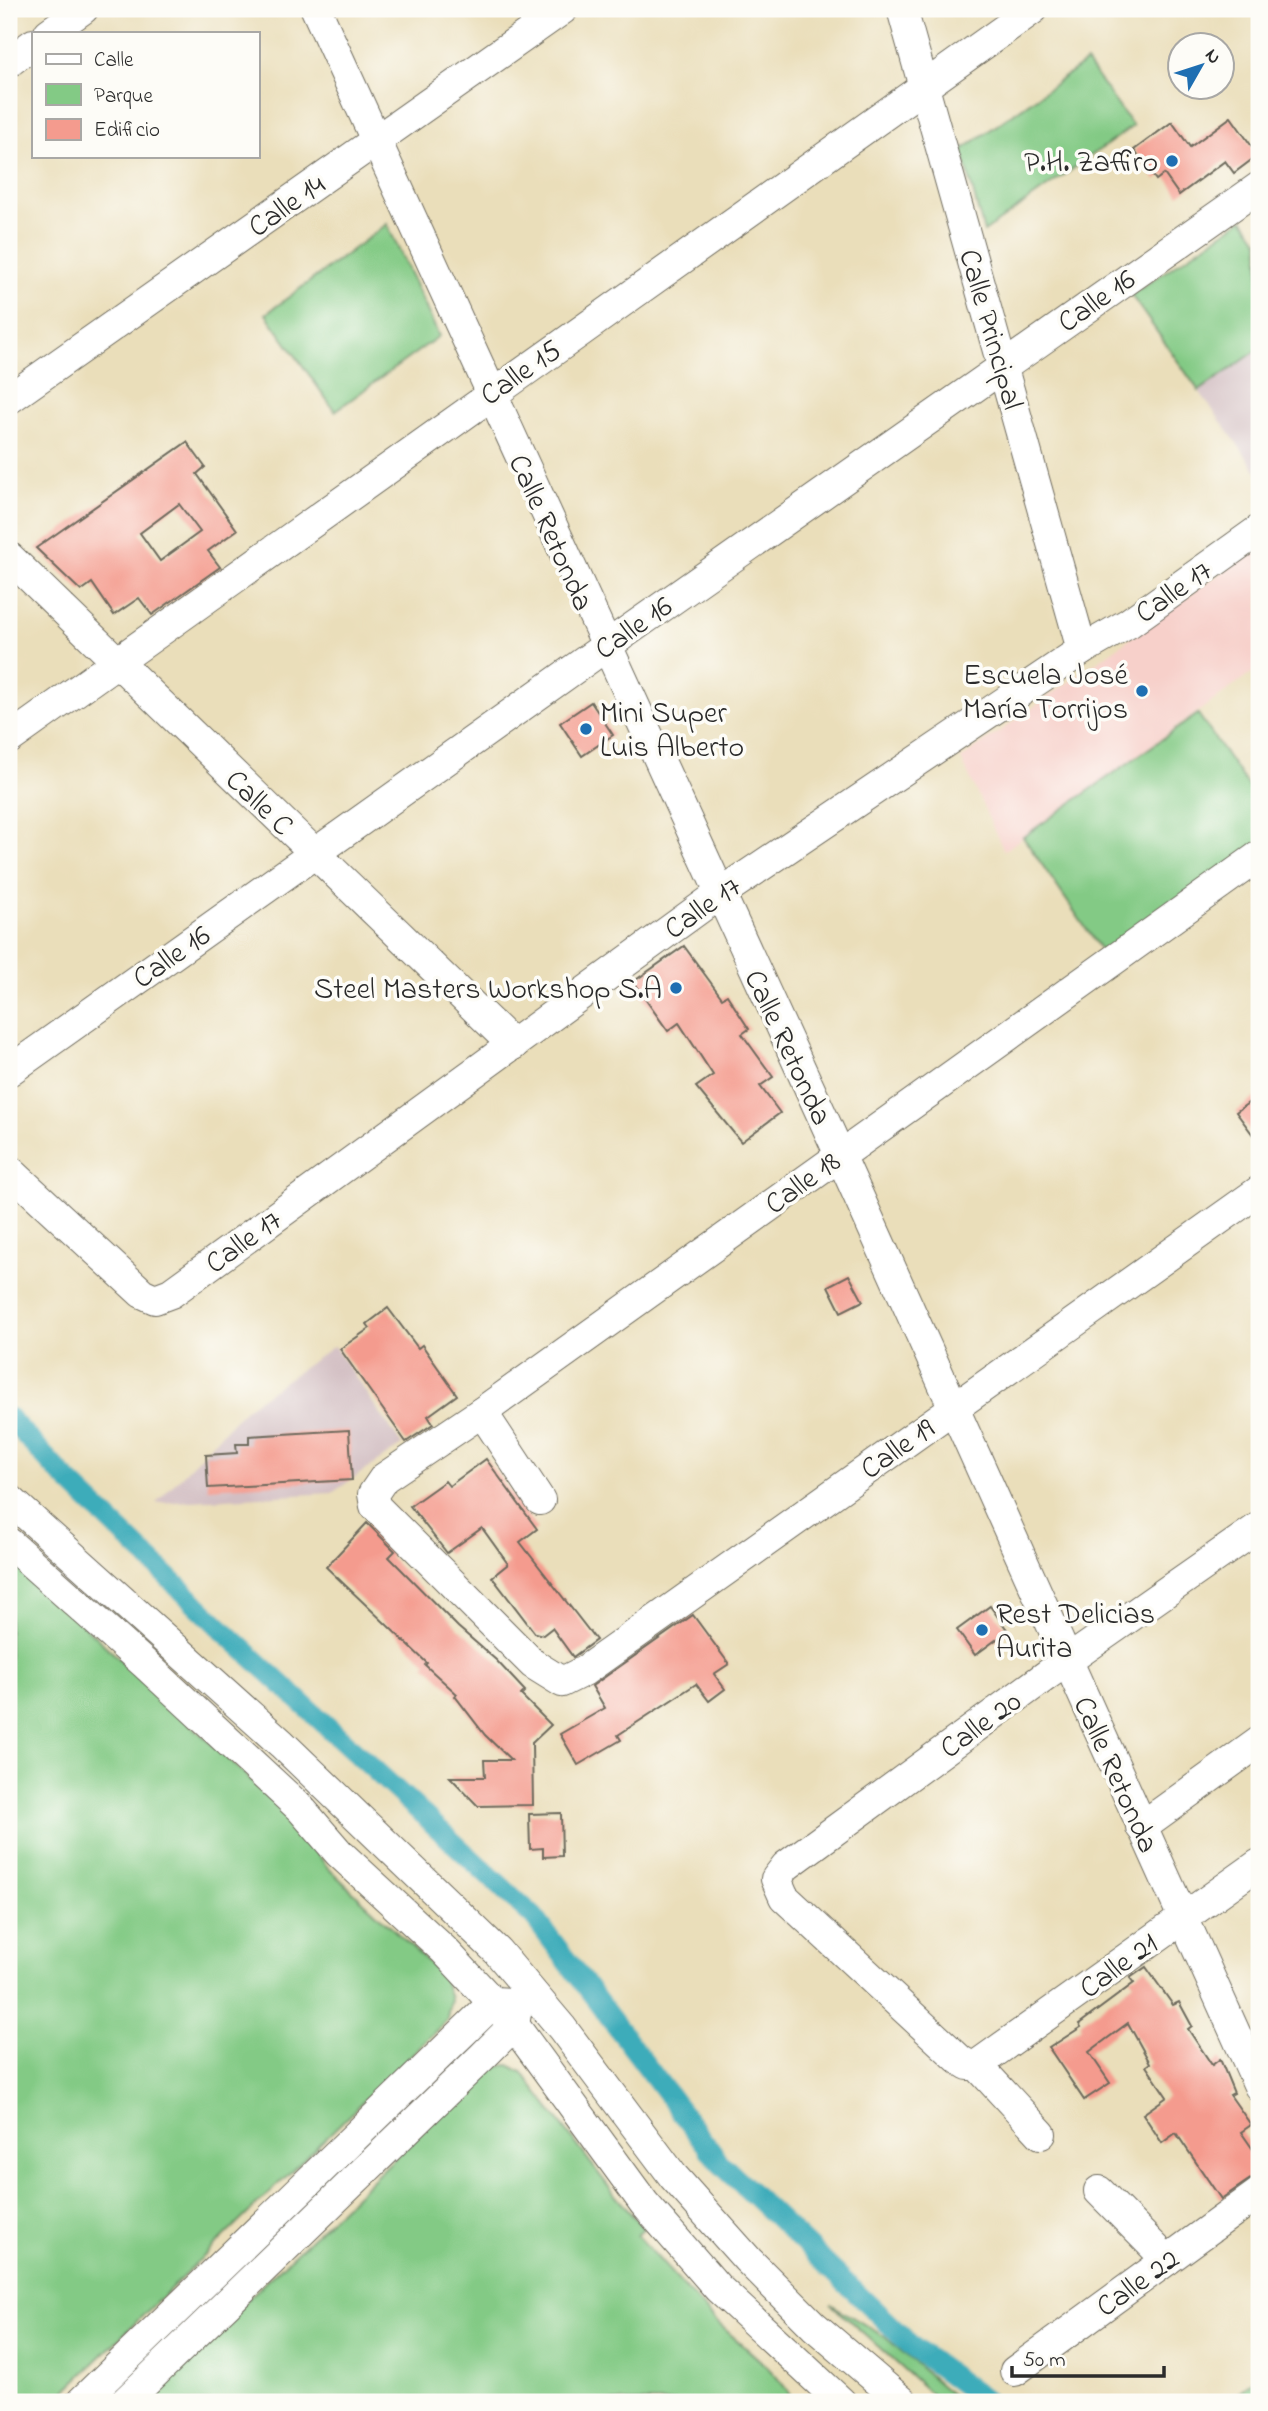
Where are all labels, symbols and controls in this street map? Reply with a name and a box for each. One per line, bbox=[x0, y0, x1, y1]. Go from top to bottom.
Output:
legend bbox=[32, 32, 259, 158]
north arrow bbox=[1166, 32, 1236, 102]
text: N bbox=[1198, 43, 1227, 70]
text: Calle bbox=[94, 46, 134, 76]
text: Parque bbox=[94, 82, 153, 112]
text: Edificio bbox=[94, 116, 160, 146]
place label: P.H. Zaffiro bbox=[1024, 142, 1158, 186]
marker: P.H. Zaffiro bbox=[1164, 153, 1180, 169]
street label: Calle 14 bbox=[240, 165, 335, 250]
street label: Calle Principal bbox=[945, 244, 1033, 415]
street label: Calle 16 bbox=[1050, 260, 1146, 345]
street label: Calle 15 bbox=[472, 331, 571, 418]
street label: Calle Retonda bbox=[495, 448, 603, 619]
street label: Calle 17 bbox=[1127, 551, 1222, 636]
street label: Calle 16 bbox=[587, 587, 683, 672]
place label: Escuela José María Torrijos bbox=[963, 655, 1129, 733]
marker: Escuela José María Torrijos bbox=[1134, 683, 1150, 699]
place label: Mini Super Luis Alberto bbox=[600, 693, 744, 771]
marker: Mini Super Luis Alberto bbox=[578, 721, 594, 737]
street label: Calle C bbox=[214, 760, 302, 848]
street label: Calle 17 bbox=[656, 867, 751, 952]
street label: Calle 16 bbox=[125, 916, 221, 1001]
street label: Calle Retonda bbox=[731, 963, 842, 1133]
place label: Steel Masters Workshop S.A bbox=[314, 969, 662, 1013]
marker: Steel Masters Workshop S.A bbox=[668, 980, 684, 996]
street label: Calle 18 bbox=[757, 1142, 851, 1227]
street label: Calle 17 bbox=[197, 1200, 292, 1286]
street label: Calle 19 bbox=[852, 1409, 945, 1492]
place label: Rest Delicias Aurita bbox=[996, 1594, 1155, 1672]
marker: Rest Delicias Aurita bbox=[974, 1622, 990, 1638]
street label: Calle 20 bbox=[932, 1682, 1032, 1771]
street label: Calle Retonda bbox=[1060, 1690, 1168, 1861]
street label: Calle 21 bbox=[1071, 1924, 1168, 2011]
street label: Calle 22 bbox=[1088, 2239, 1190, 2330]
scale bar bbox=[1012, 2334, 1165, 2378]
text: 50 m bbox=[1023, 2346, 1066, 2376]

